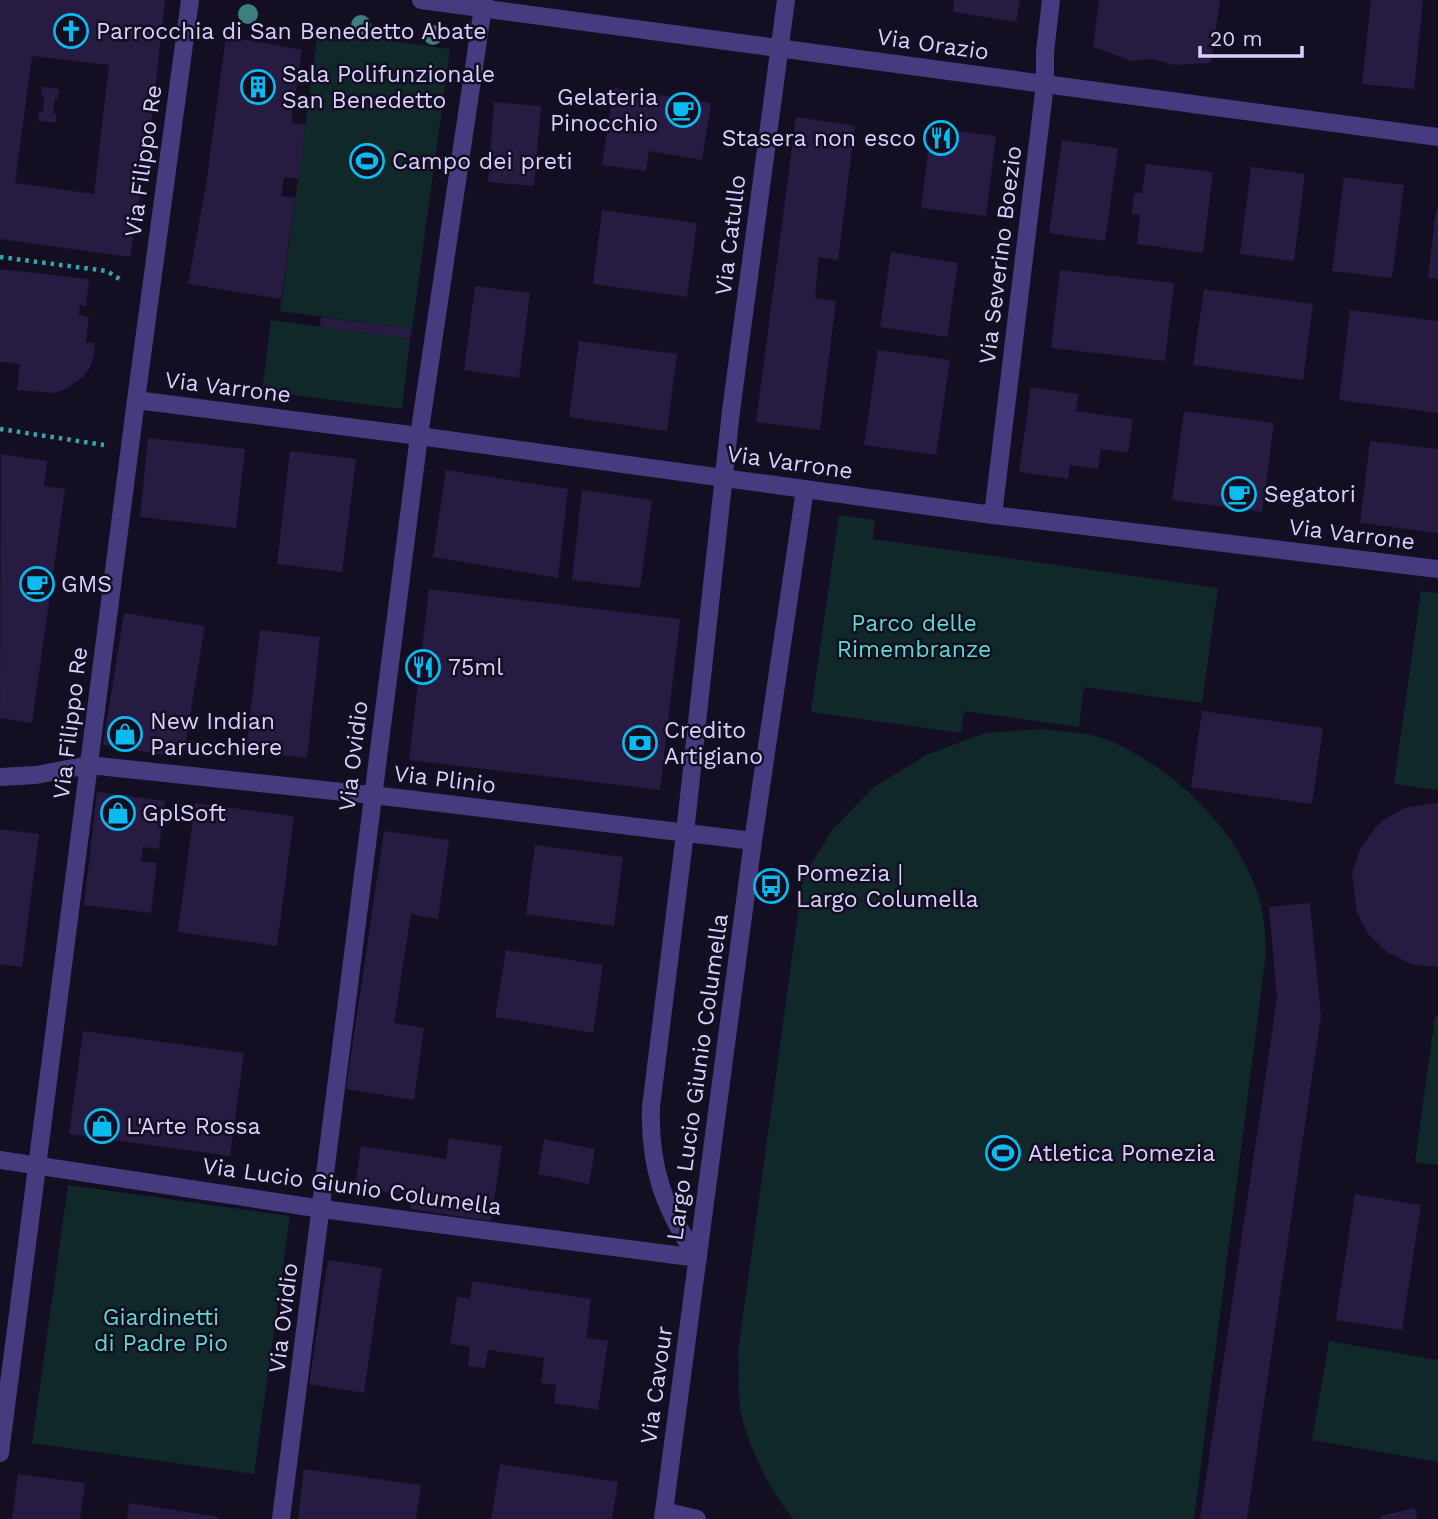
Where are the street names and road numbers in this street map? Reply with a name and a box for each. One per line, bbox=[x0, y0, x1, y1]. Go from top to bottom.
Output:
street label: Via Orazio bbox=[875, 23, 991, 66]
street label: Via Filippo Re bbox=[119, 83, 168, 239]
street label: Via Severino Boezio bbox=[974, 144, 1027, 366]
street label: Via Catullo bbox=[710, 173, 751, 297]
street label: Via Varrone bbox=[163, 366, 293, 409]
street label: Via Varrone bbox=[725, 440, 855, 485]
street label: Via Varrone bbox=[1287, 513, 1417, 556]
street label: Via Filippo Re bbox=[48, 645, 93, 801]
street label: Via Ovidio bbox=[333, 699, 374, 813]
street label: Via Plinio bbox=[392, 760, 498, 799]
street label: Largo Lucio Giunio Columella bbox=[661, 912, 734, 1242]
street label: Via Lucio Giunio Columella bbox=[201, 1152, 503, 1221]
street label: Via Ovidio bbox=[263, 1261, 304, 1375]
street label: Via Cavour bbox=[635, 1324, 678, 1446]

